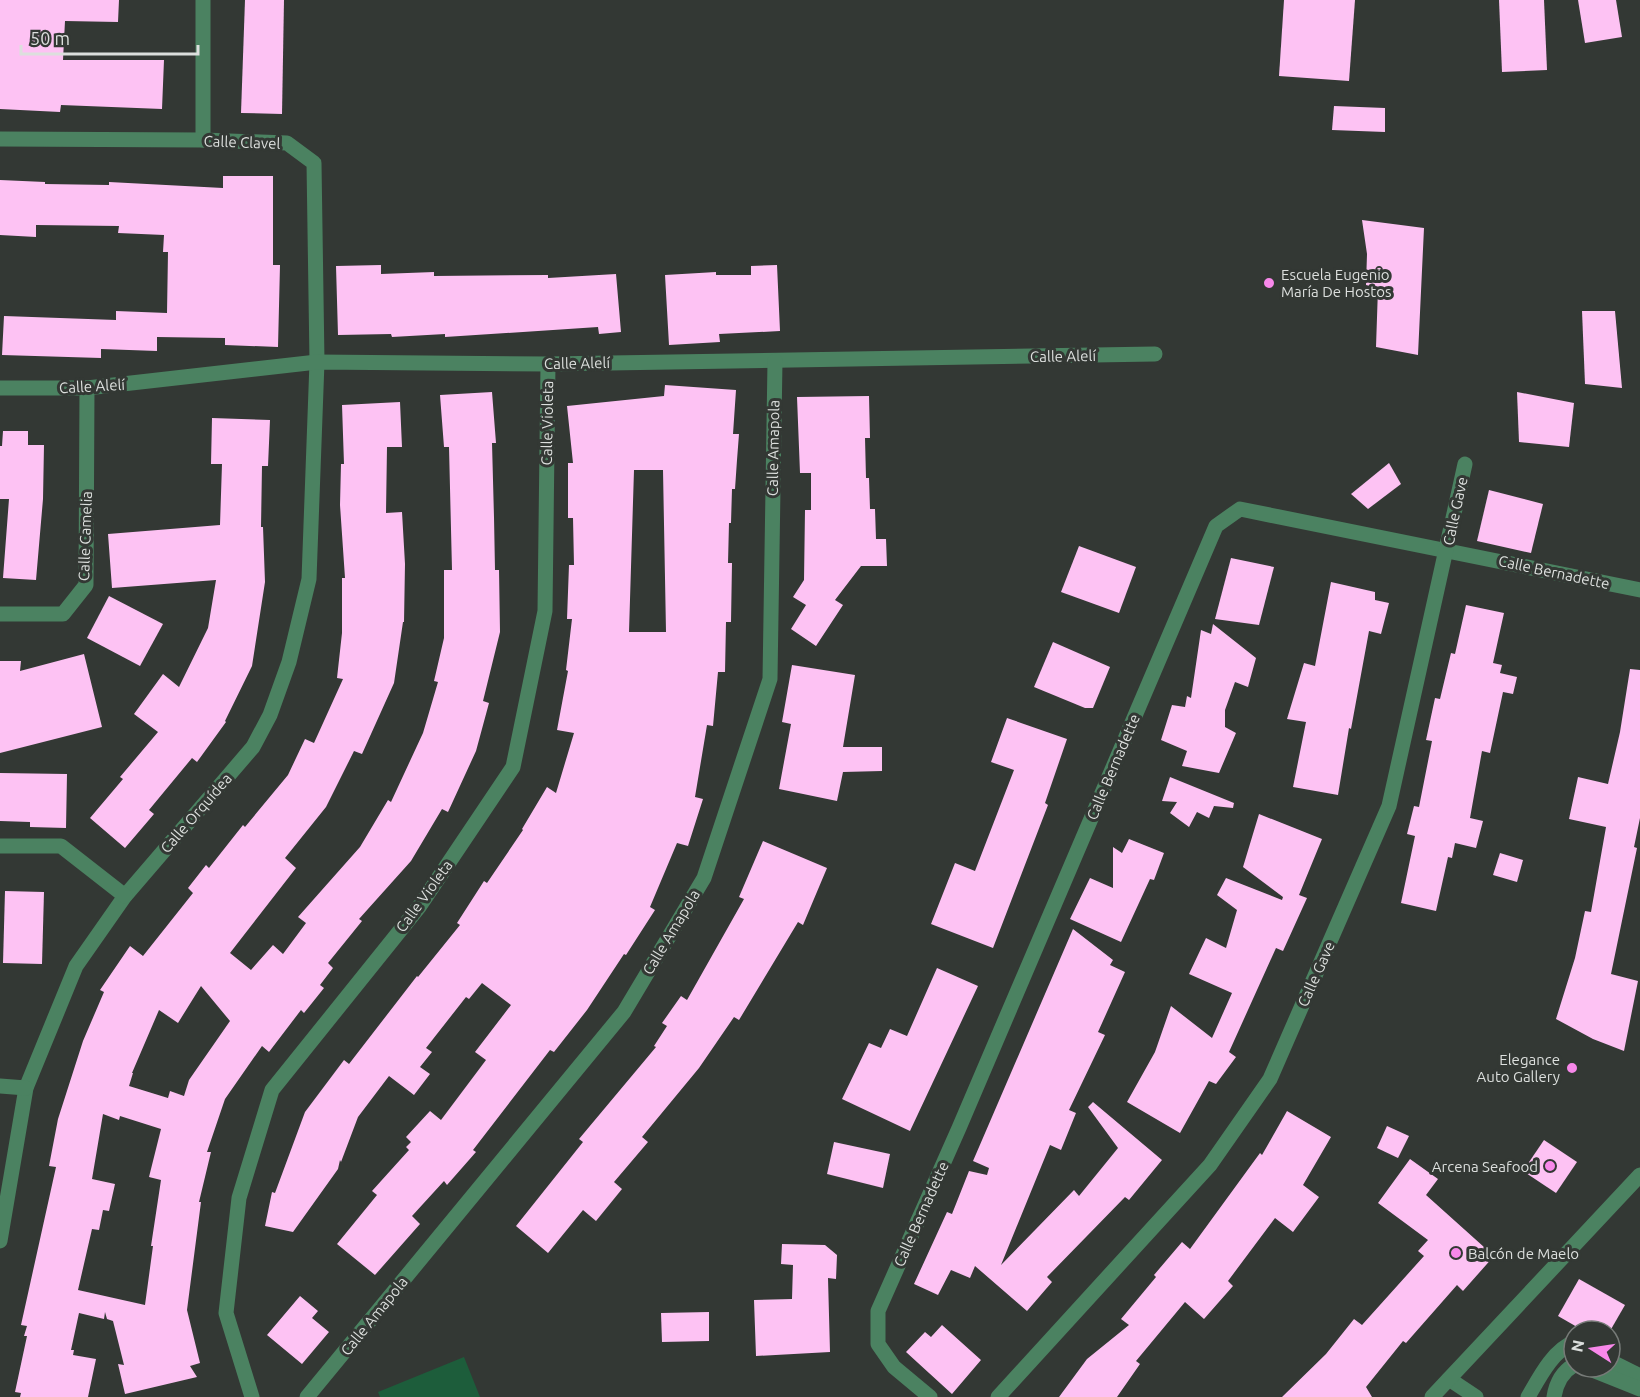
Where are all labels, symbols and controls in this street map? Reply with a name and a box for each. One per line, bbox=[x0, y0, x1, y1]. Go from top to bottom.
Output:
scale bar bbox=[21, 18, 198, 56]
text: 50 m bbox=[30, 28, 70, 48]
street label: Calle Clavel bbox=[203, 132, 281, 152]
place label: Escuela Eugenio María De Hostos bbox=[1281, 266, 1391, 300]
marker: Escuela Eugenio María De Hostos bbox=[1262, 276, 1276, 290]
street label: Calle Alelí bbox=[1030, 347, 1097, 365]
street label: Calle Alelí bbox=[544, 354, 611, 372]
street label: Calle Alelí bbox=[59, 376, 126, 396]
street label: Calle Violeta bbox=[538, 380, 556, 466]
street label: Calle Amapola bbox=[764, 400, 782, 496]
street label: Calle Gave bbox=[1439, 475, 1471, 547]
street label: Calle Camelia bbox=[75, 491, 95, 581]
street label: Calle Bernadette bbox=[1497, 552, 1611, 592]
street label: Calle Bernadette bbox=[1083, 712, 1143, 822]
street label: Calle Orquídea bbox=[157, 770, 235, 856]
street label: Calle Violeta bbox=[392, 857, 456, 935]
street label: Calle Amapola bbox=[639, 886, 703, 978]
street label: Calle Gave bbox=[1294, 939, 1338, 1009]
place label: Elegance Auto Gallery bbox=[1477, 1051, 1560, 1085]
marker: Elegance Auto Gallery bbox=[1565, 1061, 1579, 1075]
place label: Arcena Seafood bbox=[1432, 1158, 1538, 1175]
street label: Calle Bernadette bbox=[890, 1159, 952, 1269]
marker: Arcena Seafood bbox=[1543, 1159, 1557, 1173]
place label: Balcón de Maelo bbox=[1468, 1245, 1579, 1262]
marker: Balcón de Maelo bbox=[1449, 1246, 1463, 1260]
street label: Calle Amapola bbox=[337, 1273, 411, 1359]
north arrow bbox=[1562, 1319, 1622, 1379]
text: N bbox=[1567, 1338, 1587, 1354]

